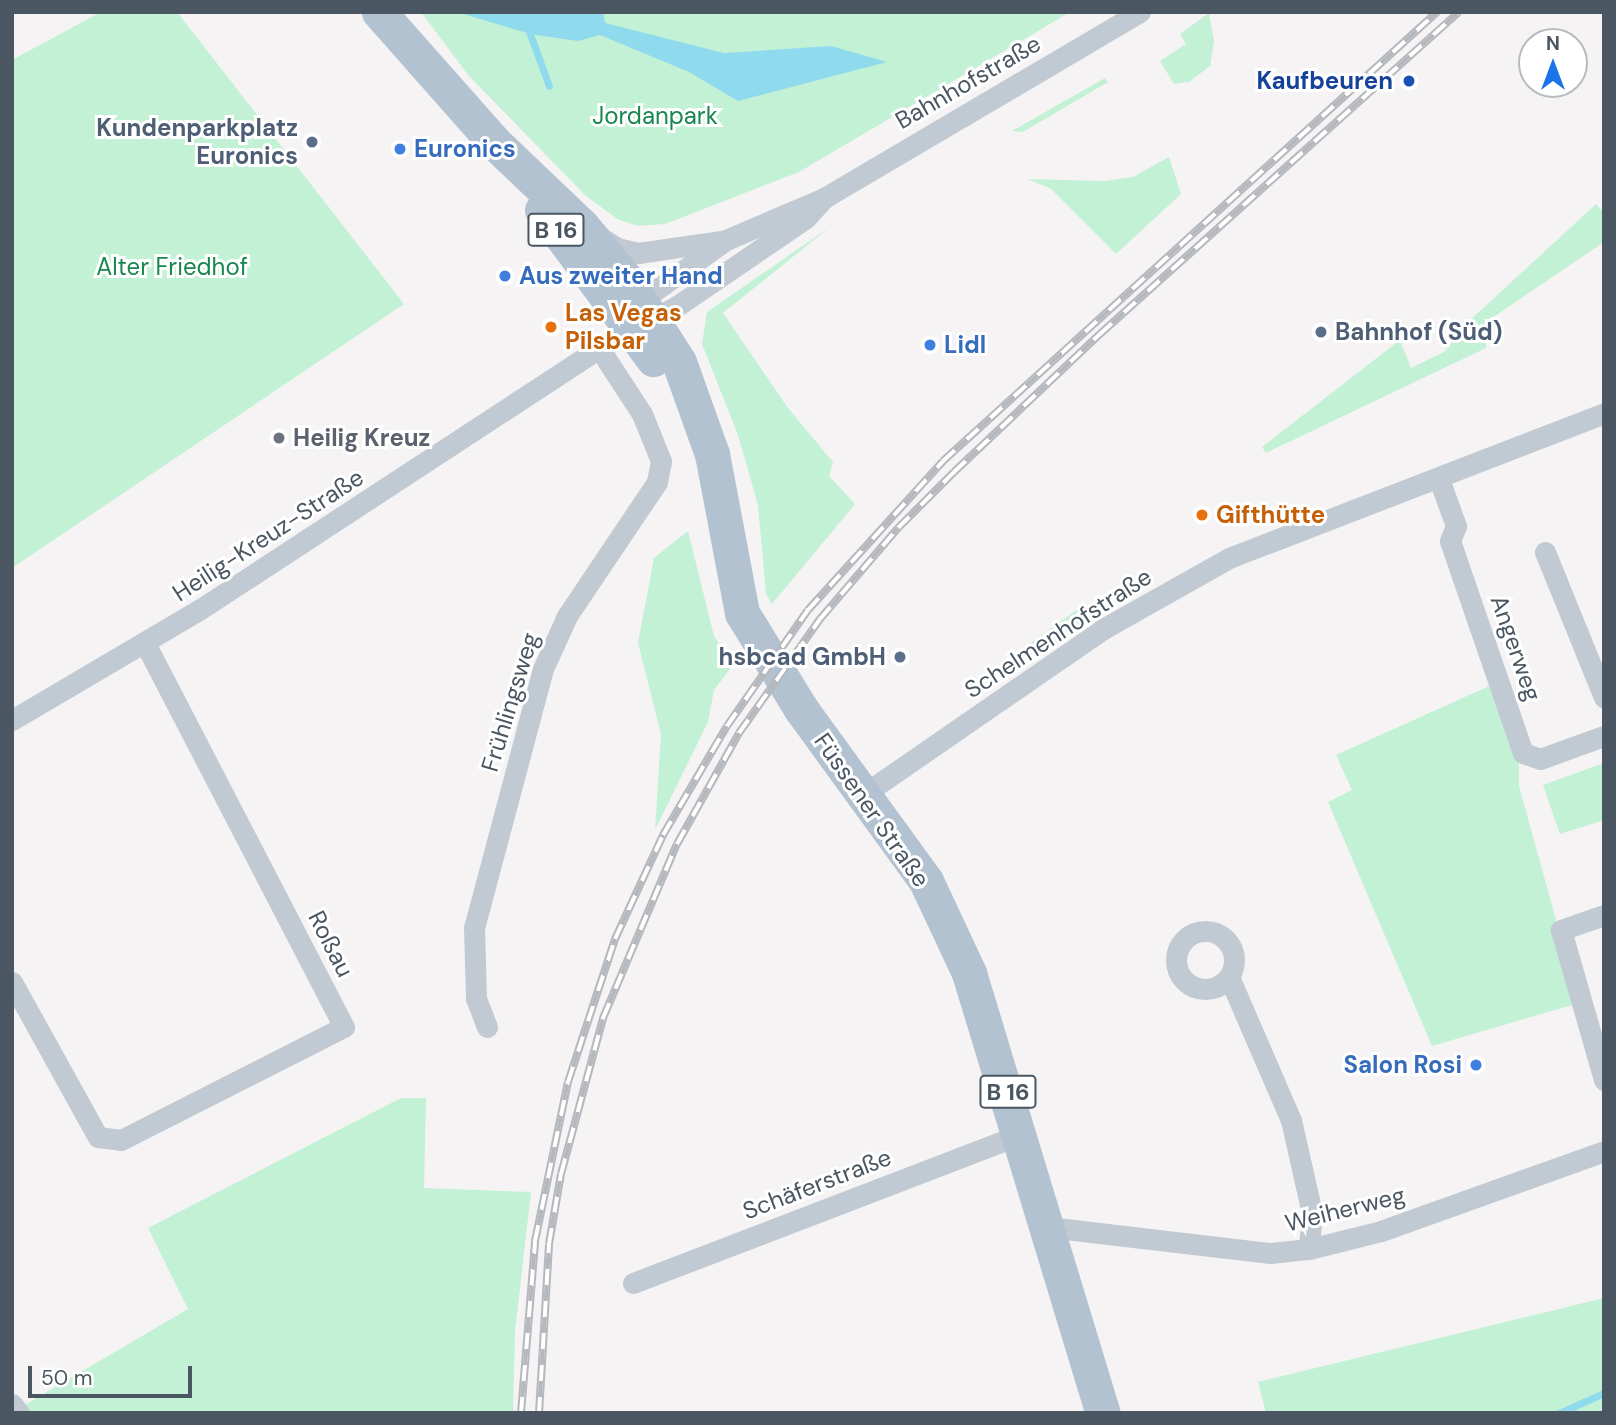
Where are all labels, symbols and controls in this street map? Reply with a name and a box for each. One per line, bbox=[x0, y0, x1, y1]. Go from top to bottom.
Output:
north arrow bbox=[1518, 28, 1588, 98]
street label: Bahnhofstraße bbox=[890, 29, 1046, 135]
text: N bbox=[1546, 31, 1560, 56]
place label: Kaufbeuren bbox=[1257, 67, 1393, 95]
marker: Kaufbeuren bbox=[1399, 71, 1419, 91]
park label: Jordanpark bbox=[592, 102, 718, 130]
place label: Kundenparkplatz Euronics bbox=[96, 114, 298, 170]
marker: Kundenparkplatz Euronics bbox=[304, 134, 320, 150]
place label: Euronics bbox=[414, 135, 516, 163]
marker: Euronics bbox=[392, 141, 408, 157]
road number: B 16 bbox=[526, 210, 586, 249]
park label: Alter Friedhof bbox=[96, 253, 248, 281]
place label: Aus zweiter Hand bbox=[519, 262, 723, 290]
marker: Aus zweiter Hand bbox=[497, 268, 513, 284]
place label: Las Vegas Pilsbar bbox=[565, 299, 682, 355]
place label: Bahnhof (Süd) bbox=[1335, 318, 1502, 346]
marker: Las Vegas Pilsbar bbox=[543, 319, 559, 335]
marker: Bahnhof (Süd) bbox=[1313, 324, 1329, 340]
place label: Lidl bbox=[944, 331, 986, 359]
marker: Lidl bbox=[922, 337, 938, 353]
place label: Heilig Kreuz bbox=[293, 424, 430, 452]
marker: Heilig Kreuz bbox=[271, 430, 287, 446]
street label: Heilig-Kreuz-Straße bbox=[167, 463, 369, 607]
place label: Gifthütte bbox=[1216, 501, 1325, 529]
marker: Gifthütte bbox=[1194, 507, 1210, 523]
street label: Schelmenhofstraße bbox=[959, 562, 1157, 704]
street label: Angerweg bbox=[1484, 591, 1548, 705]
street label: Frühlingsweg bbox=[475, 629, 545, 775]
place label: hsbcad GmbH bbox=[719, 643, 886, 671]
marker: hsbcad GmbH bbox=[892, 649, 908, 665]
street label: Füssener Straße bbox=[808, 727, 936, 893]
street label: Roßau bbox=[302, 906, 360, 982]
place label: Salon Rosi bbox=[1344, 1051, 1462, 1079]
marker: Salon Rosi bbox=[1468, 1057, 1484, 1073]
road number: B 16 bbox=[978, 1072, 1038, 1112]
street label: Schäferstraße bbox=[739, 1142, 895, 1226]
street label: Weiherweg bbox=[1282, 1180, 1408, 1238]
scale bar bbox=[32, 1352, 196, 1396]
text: 50 m bbox=[41, 1364, 92, 1392]

